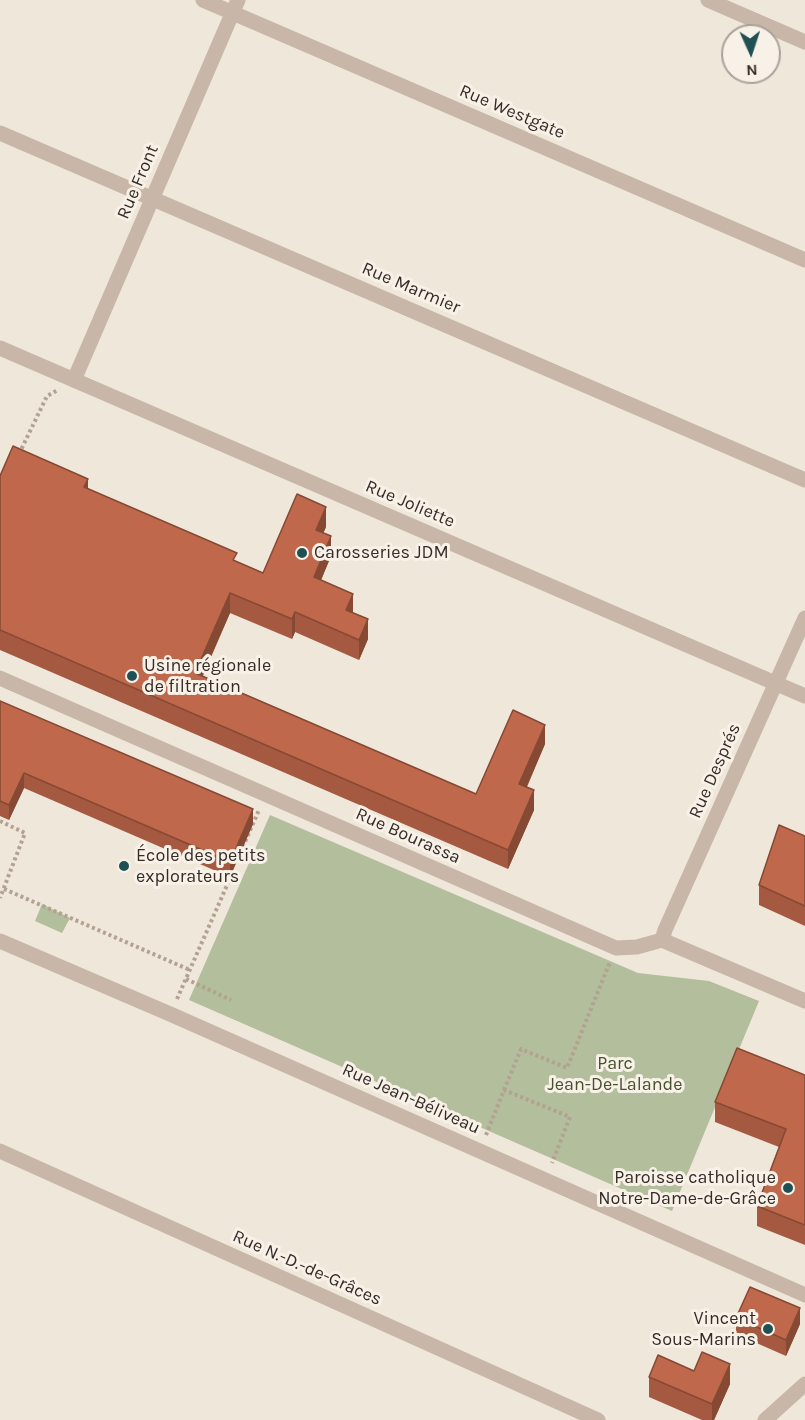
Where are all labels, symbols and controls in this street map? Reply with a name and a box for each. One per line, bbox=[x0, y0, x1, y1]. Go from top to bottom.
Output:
north arrow bbox=[721, 24, 781, 84]
text: N bbox=[746, 61, 758, 80]
street label: Rue Westgate bbox=[456, 80, 568, 144]
street label: Rue Front bbox=[113, 141, 163, 223]
street label: Rue Marmier bbox=[358, 258, 464, 318]
street label: Rue Joliette bbox=[362, 476, 458, 532]
place label: Carosseries JDM bbox=[314, 542, 449, 564]
marker: Carosseries JDM bbox=[295, 546, 309, 560]
place label: Usine régionale de filtration bbox=[144, 655, 271, 698]
marker: Usine régionale de filtration bbox=[125, 669, 139, 683]
street label: Rue Després bbox=[684, 720, 746, 822]
street label: Rue Bourassa bbox=[352, 803, 464, 869]
place label: École des petits explorateurs bbox=[136, 845, 266, 888]
marker: École des petits explorateurs bbox=[117, 859, 131, 873]
park label: Parc Jean-De-Lalande bbox=[548, 1053, 682, 1096]
street label: Rue Jean-Béliveau bbox=[339, 1059, 483, 1139]
place label: Paroisse catholique Notre-Dame-de-Grâce bbox=[598, 1167, 776, 1210]
marker: Paroisse catholique Notre-Dame-de-Grâce bbox=[781, 1181, 795, 1195]
street label: Rue N.-D.-de-Grâces bbox=[229, 1225, 385, 1311]
place label: Vincent Sous-Marins bbox=[651, 1308, 756, 1350]
marker: Vincent Sous-Marins bbox=[761, 1322, 775, 1336]

